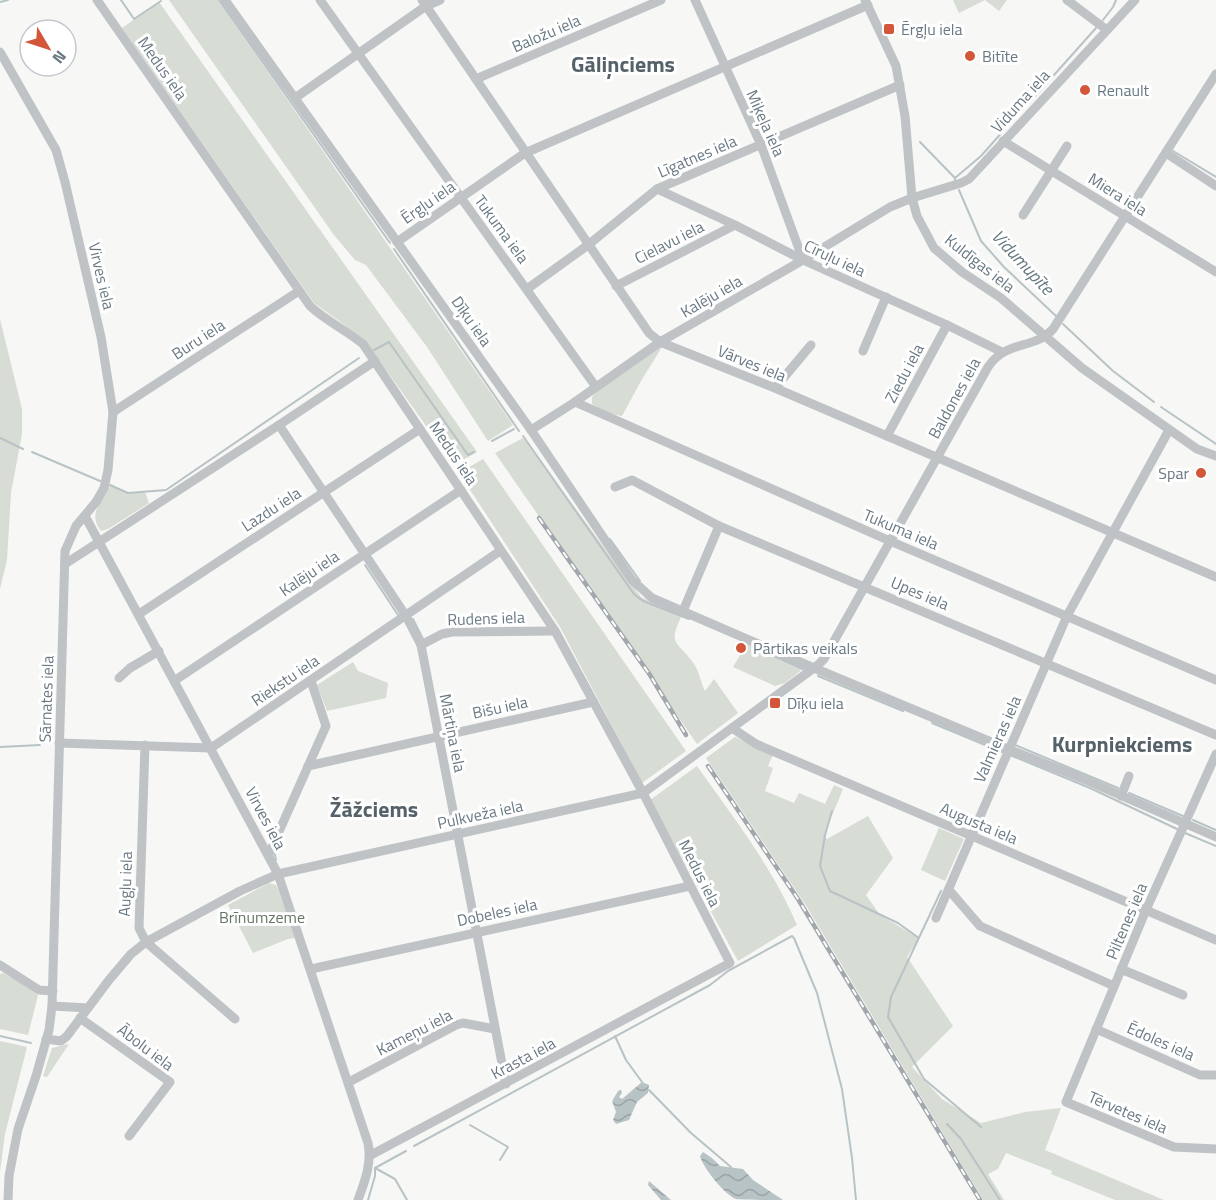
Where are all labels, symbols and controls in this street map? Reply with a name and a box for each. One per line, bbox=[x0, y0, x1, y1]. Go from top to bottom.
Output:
street label: Baložu iela bbox=[508, 8, 584, 58]
place label: Ērgļu iela bbox=[901, 17, 963, 41]
north arrow bbox=[18, 18, 78, 78]
marker: Ērgļu iela bbox=[882, 22, 896, 36]
street label: Medus iela bbox=[132, 31, 194, 105]
place label: Bitīte bbox=[982, 44, 1018, 68]
text: N bbox=[47, 46, 72, 69]
district label: Gāliņciems bbox=[571, 47, 675, 81]
marker: Bitīte bbox=[963, 49, 977, 63]
street label: Viduma iela bbox=[985, 64, 1055, 138]
place label: Renault bbox=[1097, 78, 1150, 102]
marker: Renault bbox=[1078, 83, 1092, 97]
street label: Miķeļa iela bbox=[741, 86, 791, 160]
street label: Līgatnes iela bbox=[654, 129, 740, 183]
street label: Miera iela bbox=[1084, 166, 1152, 222]
street label: Ērgļu iela bbox=[396, 175, 460, 229]
street label: Tukuma iela bbox=[469, 190, 535, 268]
street label: Cielavu iela bbox=[630, 214, 708, 270]
water label: Vidumupīte bbox=[985, 223, 1062, 302]
street label: Kuldīgas iela bbox=[940, 228, 1020, 298]
street label: Cīruļu iela bbox=[800, 233, 870, 283]
street label: Virves iela bbox=[83, 240, 121, 312]
street label: Kalēju iela bbox=[676, 269, 746, 323]
street label: Dīķu iela bbox=[446, 291, 498, 351]
street label: Buru iela bbox=[167, 313, 229, 365]
street label: Vārves iela bbox=[714, 338, 790, 388]
street label: Ziedu iela bbox=[878, 339, 930, 407]
street label: Baldones iela bbox=[922, 353, 986, 443]
street label: Medus iela bbox=[424, 416, 484, 490]
place label: Spar bbox=[1158, 461, 1189, 485]
marker: Spar bbox=[1194, 466, 1208, 480]
street label: Lazdu iela bbox=[236, 481, 306, 537]
street label: Tukuma iela bbox=[860, 502, 942, 556]
street label: Kalēju iela bbox=[274, 544, 344, 602]
street label: Upes iela bbox=[887, 570, 953, 616]
street label: Rudens iela bbox=[447, 605, 525, 631]
place label: Pārtikas veikals bbox=[753, 636, 858, 660]
marker: Pārtikas veikals bbox=[734, 641, 748, 655]
street label: Riekstu iela bbox=[246, 648, 324, 712]
street label: Sārnates iela bbox=[32, 655, 60, 743]
street label: Bišu iela bbox=[470, 689, 530, 725]
place label: Dīķu iela bbox=[787, 691, 844, 715]
street label: Valmieras iela bbox=[967, 691, 1027, 787]
street label: Mārtiņa iela bbox=[434, 692, 472, 774]
marker: Dīķu iela bbox=[768, 696, 782, 710]
district label: Kurpniekciems bbox=[1052, 727, 1192, 761]
street label: Virves iela bbox=[239, 782, 293, 854]
district label: Žāžciems bbox=[330, 792, 418, 826]
street label: Pulkveža iela bbox=[435, 793, 525, 835]
street label: Augusta iela bbox=[936, 796, 1022, 850]
street label: Medus iela bbox=[673, 835, 727, 911]
street label: Augļu iela bbox=[112, 851, 138, 917]
street label: Piltenes iela bbox=[1099, 879, 1153, 963]
street label: Dobeles iela bbox=[455, 892, 539, 932]
park label: Brīnumzeme bbox=[219, 905, 305, 929]
street label: Kameņu iela bbox=[372, 1003, 456, 1061]
street label: Ēdoles iela bbox=[1123, 1015, 1199, 1067]
street label: Ābolu iela bbox=[113, 1018, 179, 1076]
street label: Krasta iela bbox=[486, 1031, 560, 1085]
street label: Tērvetes iela bbox=[1085, 1085, 1171, 1139]

